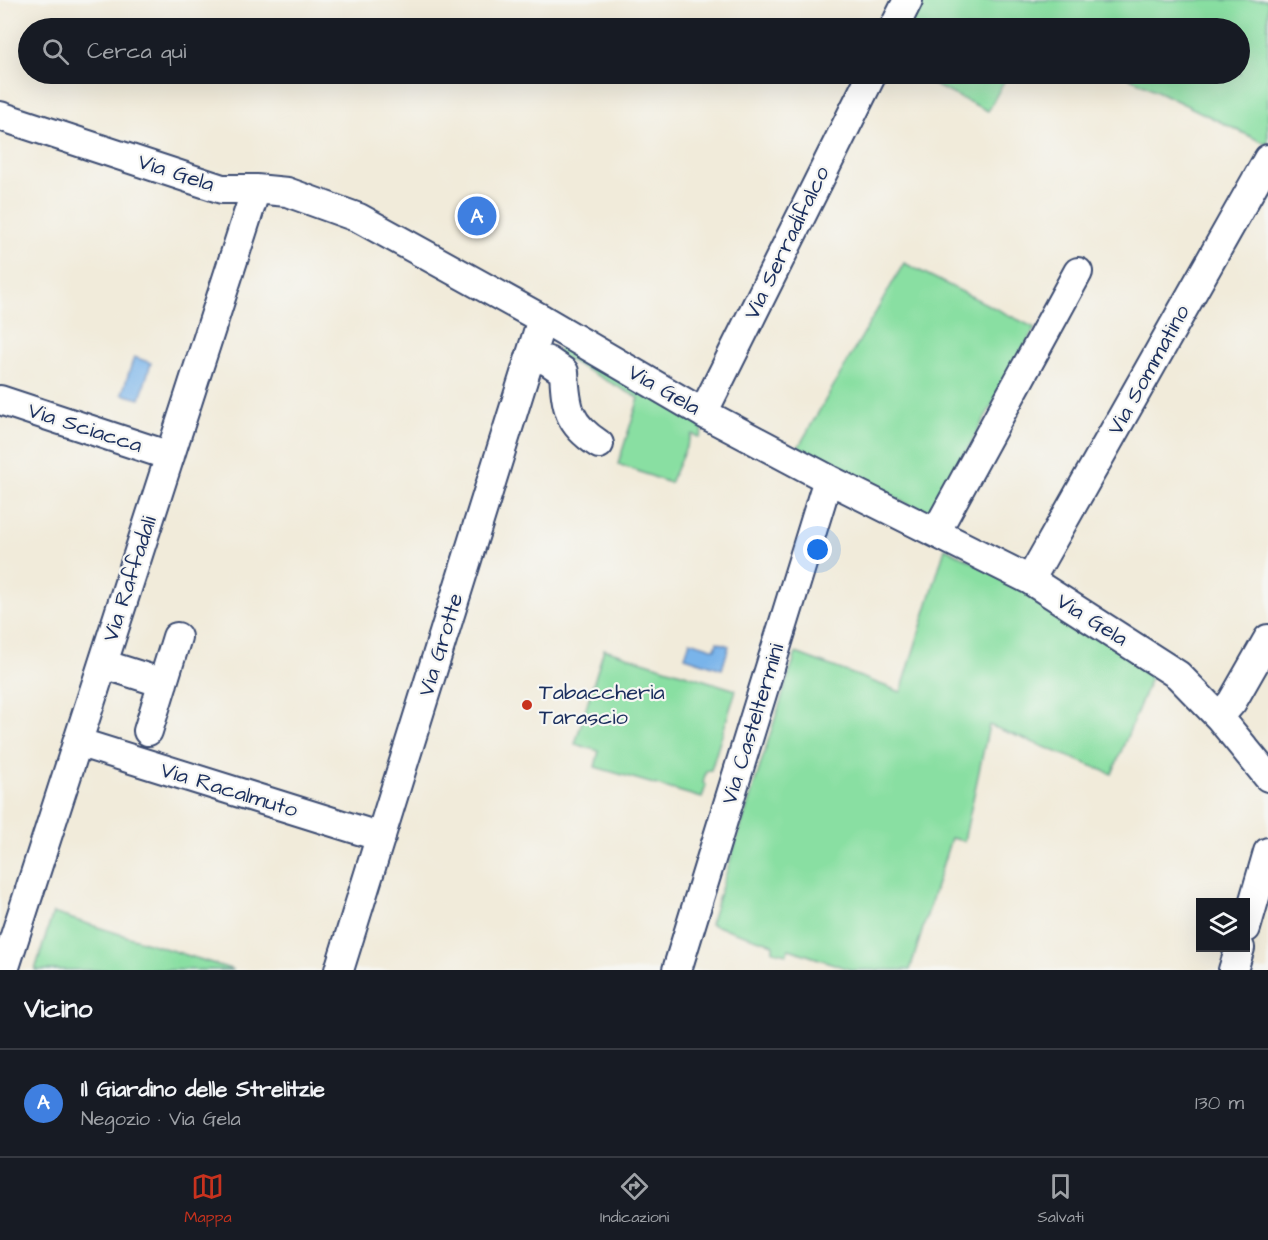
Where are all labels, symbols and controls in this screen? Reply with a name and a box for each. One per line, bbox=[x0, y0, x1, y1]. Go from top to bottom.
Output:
search box bbox=[18, 18, 1250, 84]
icon: search bbox=[39, 35, 72, 68]
text: Cerca qui bbox=[87, 36, 186, 67]
street label: Via Gela bbox=[134, 146, 218, 200]
street label: Via Serradifalco bbox=[736, 160, 838, 325]
pin: A bbox=[458, 194, 496, 238]
street label: Via Sommatino bbox=[1100, 299, 1198, 441]
street label: Via Gela bbox=[622, 357, 706, 423]
street label: Via Sciacca bbox=[24, 395, 146, 461]
street label: Via Raffadali bbox=[95, 512, 165, 646]
your location bbox=[803, 535, 832, 564]
street label: Via Gela bbox=[1050, 586, 1134, 654]
street label: Via Grotte bbox=[411, 589, 471, 700]
street label: Via Casteltermini bbox=[714, 640, 792, 808]
place label: Tabaccheria Tarascio bbox=[539, 677, 665, 733]
marker: Tabaccheria Tarascio bbox=[520, 698, 534, 712]
street label: Via Racalmuto bbox=[157, 754, 302, 826]
map controls bbox=[1196, 898, 1250, 952]
button: layers bbox=[1196, 898, 1250, 952]
text: Vicino bbox=[24, 991, 92, 1027]
text: Il Giardino delle Strelitzie bbox=[81, 1074, 325, 1105]
text: A bbox=[37, 1089, 50, 1117]
text: 130 m bbox=[1195, 1089, 1244, 1117]
text: Negozio · Via Gela bbox=[81, 1105, 241, 1133]
tab: Mappa bbox=[184, 1170, 232, 1228]
tab: Indicazioni bbox=[600, 1170, 669, 1228]
tab: Salvati bbox=[1038, 1170, 1084, 1228]

